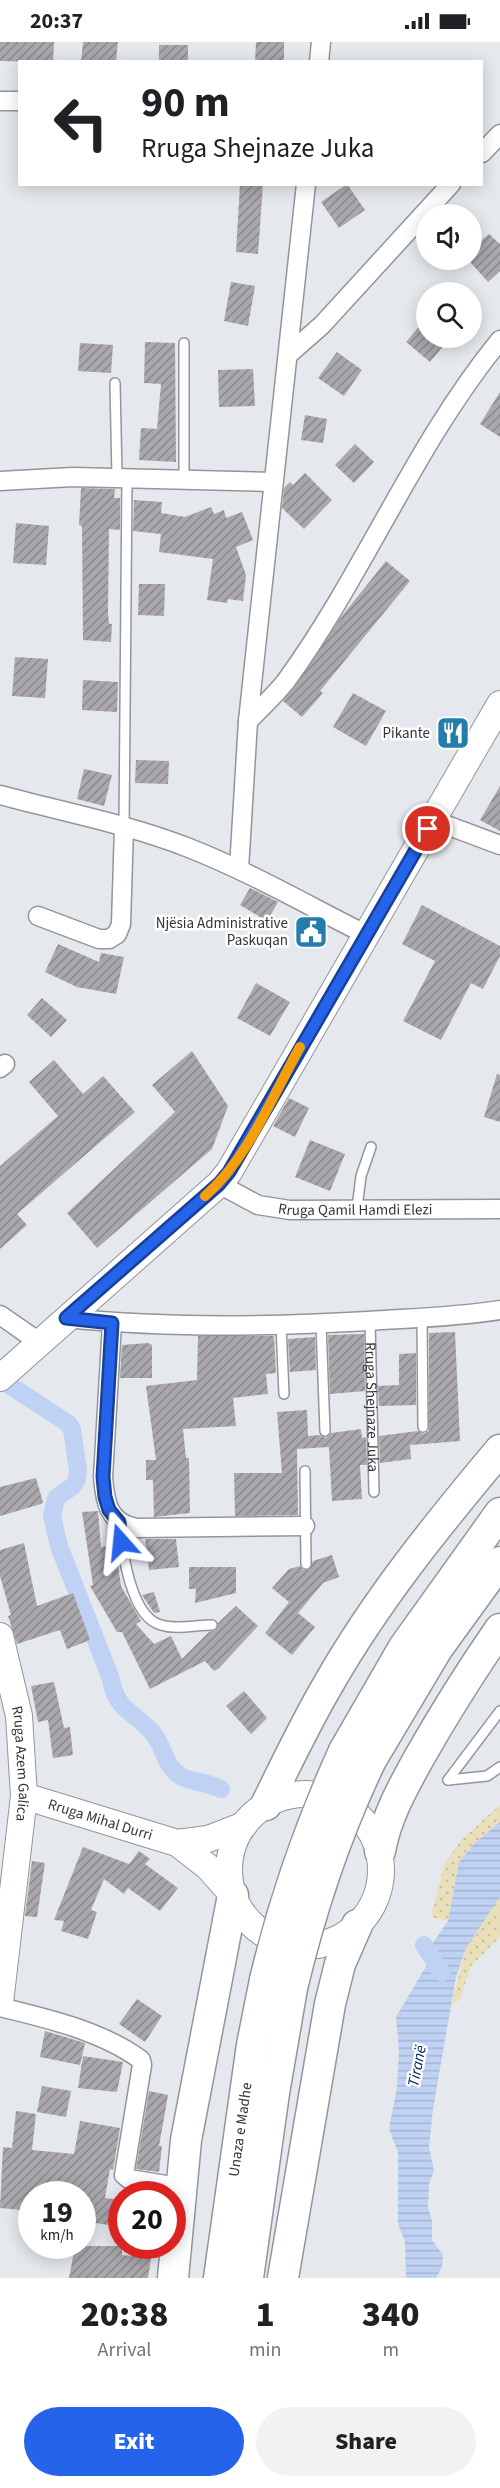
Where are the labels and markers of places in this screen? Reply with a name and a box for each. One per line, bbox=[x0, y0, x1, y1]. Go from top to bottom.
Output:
restaurant icon: Pikante bbox=[435, 715, 471, 751]
place label: Pikante bbox=[382, 723, 430, 744]
pin bbox=[402, 803, 453, 854]
place label: Njësia Administrative Paskuqan bbox=[156, 913, 288, 951]
public building icon: Njësia Administrative Paskuqan bbox=[293, 914, 329, 950]

